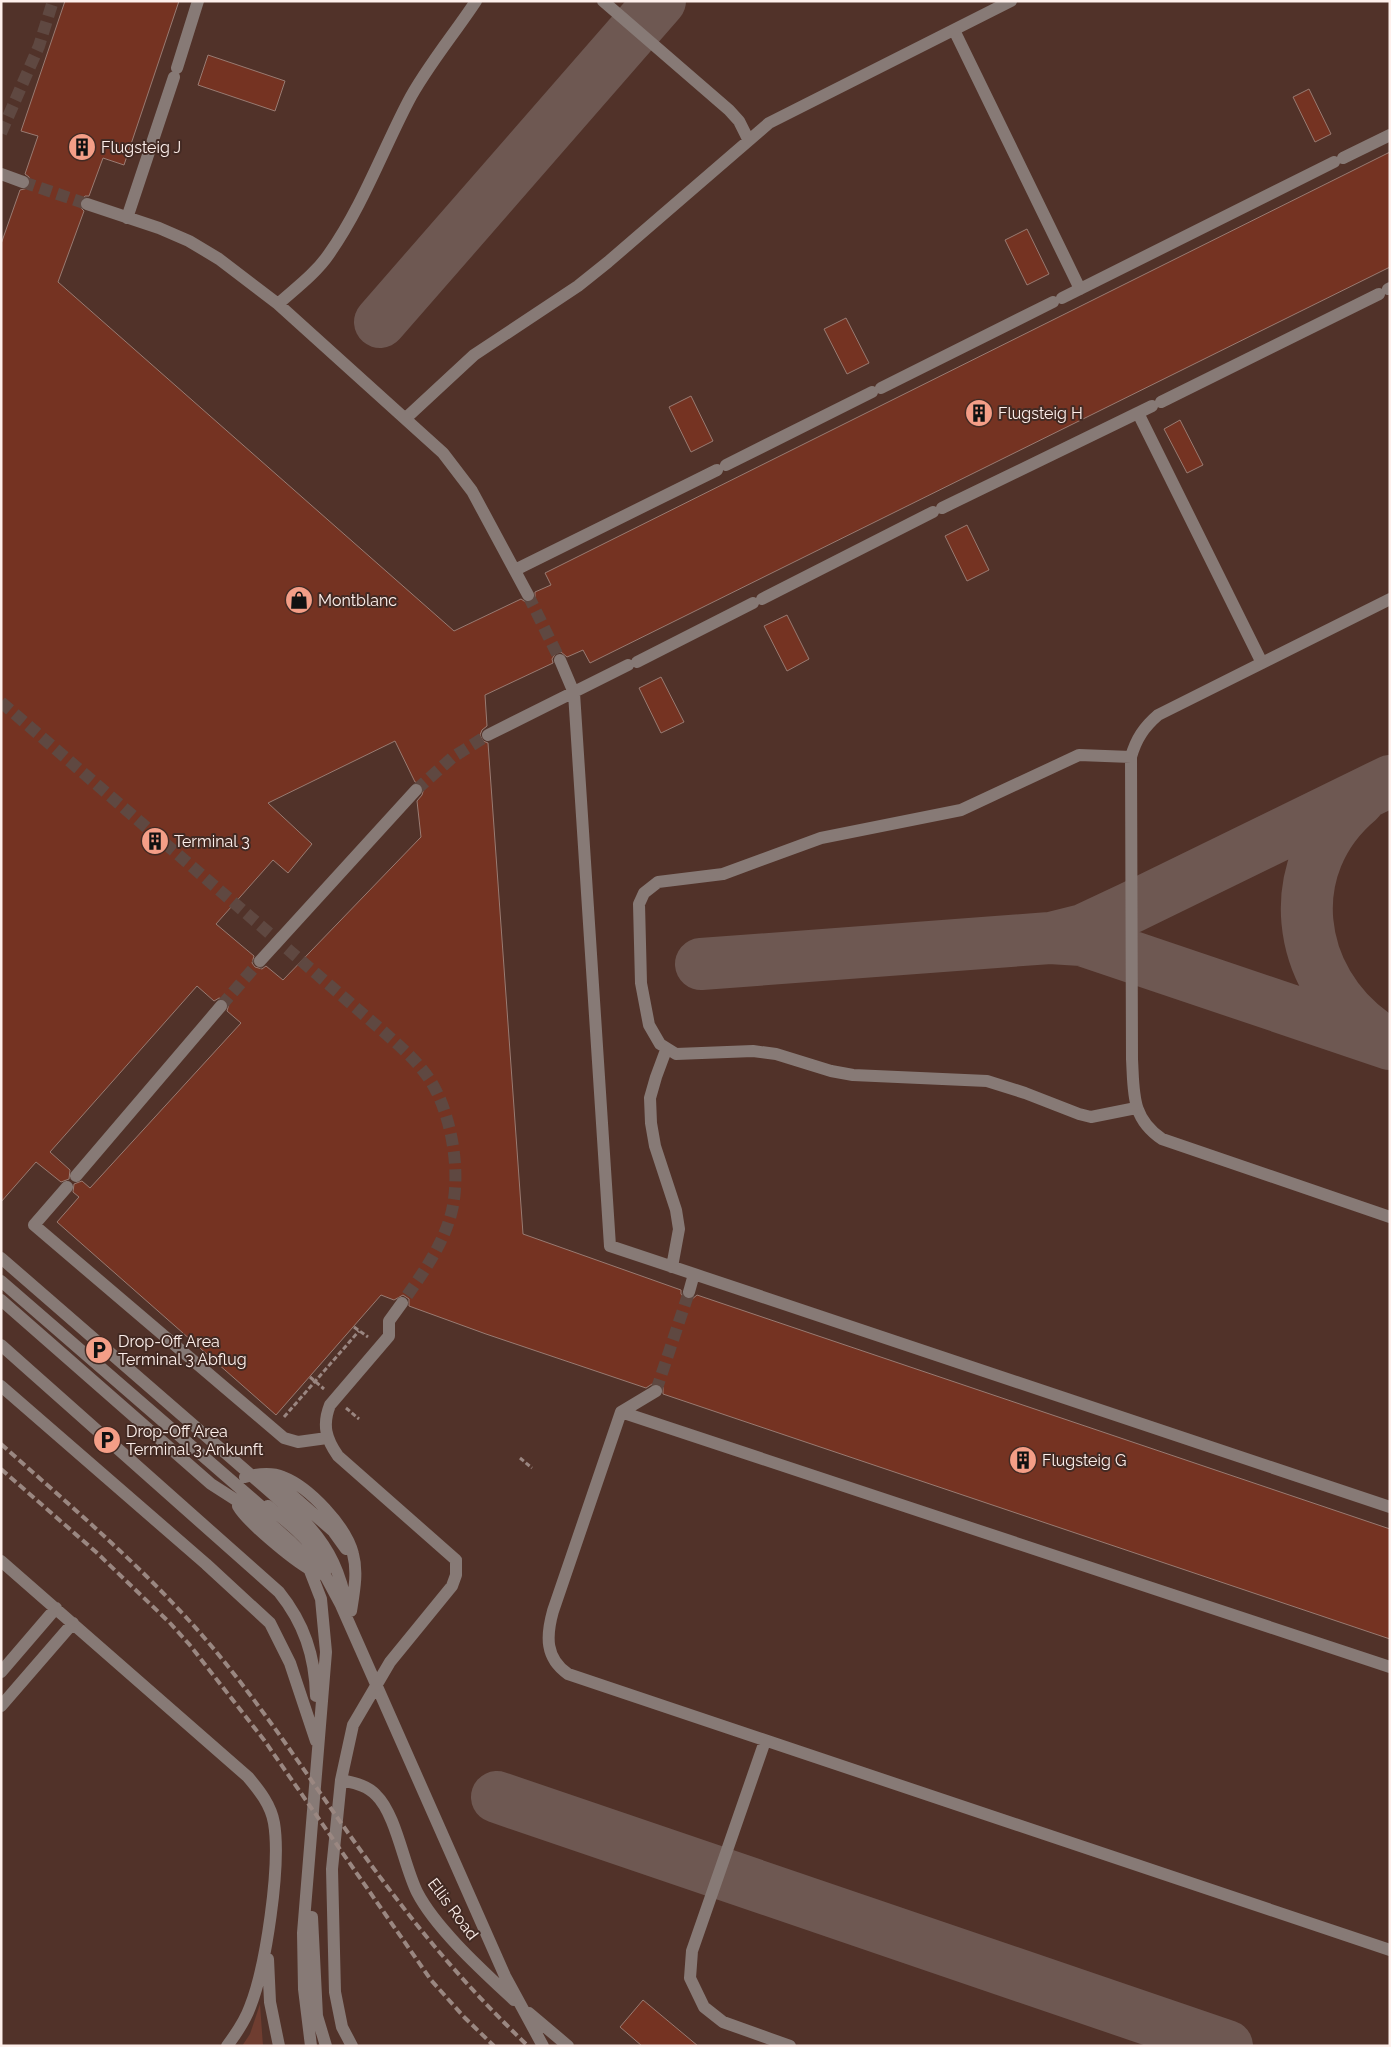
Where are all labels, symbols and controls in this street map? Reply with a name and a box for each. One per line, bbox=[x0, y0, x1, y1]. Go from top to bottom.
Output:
building icon: Flugsteig J bbox=[67, 132, 97, 162]
place label: Flugsteig J bbox=[101, 138, 181, 157]
building icon: Flugsteig H bbox=[964, 398, 994, 428]
place label: Flugsteig H bbox=[998, 404, 1083, 423]
shop icon: Montblanc bbox=[284, 585, 314, 615]
place label: Montblanc bbox=[318, 591, 397, 610]
building icon: Terminal 3 bbox=[140, 826, 170, 856]
place label: Terminal 3 bbox=[174, 832, 250, 851]
place label: Drop-Off Area Terminal 3 Abflug bbox=[118, 1332, 247, 1369]
parking icon: Drop-Off Area Terminal 3 Abflug bbox=[84, 1335, 114, 1365]
place label: Drop-Off Area Terminal 3 Ankunft bbox=[126, 1422, 264, 1459]
parking icon: Drop-Off Area Terminal 3 Ankunft bbox=[92, 1425, 122, 1455]
building icon: Flugsteig G bbox=[1008, 1445, 1038, 1475]
place label: Flugsteig G bbox=[1042, 1451, 1126, 1470]
street label: Ellis Road bbox=[424, 1874, 482, 1944]

